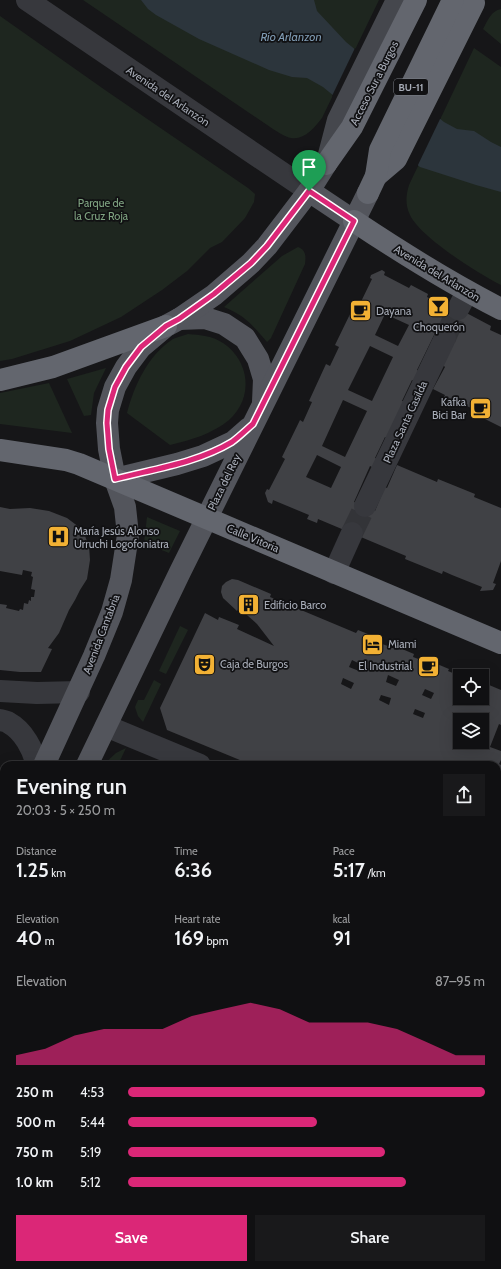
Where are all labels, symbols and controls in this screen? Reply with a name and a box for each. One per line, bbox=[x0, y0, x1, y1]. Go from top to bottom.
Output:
water label: Río Arlanzon bbox=[260, 29, 322, 44]
street label: Acceso Sur a Burgos bbox=[347, 38, 402, 128]
street label: Avenida del Arlanzón bbox=[123, 63, 213, 129]
road number: BU-11 bbox=[394, 79, 428, 95]
pin bbox=[292, 150, 326, 191]
icon: arrive bbox=[298, 156, 320, 178]
park label: Parque de la Cruz Roja bbox=[74, 196, 129, 223]
street label: Avenida del Arlanzón bbox=[391, 242, 483, 304]
bar icon: Choquerón bbox=[426, 294, 452, 320]
cafe icon: Dayana bbox=[348, 298, 374, 324]
place label: Dayana bbox=[376, 304, 412, 318]
place label: Choquerón bbox=[413, 320, 465, 334]
street label: Plaza Santa Casilda bbox=[380, 378, 430, 465]
place label: Kafka Bici Bar bbox=[432, 395, 467, 422]
cafe icon: Kafka Bici Bar bbox=[468, 395, 494, 421]
street label: Plaza del Rey bbox=[204, 451, 244, 513]
street label: Calle Vitoria bbox=[225, 521, 282, 556]
hospital icon: María Jesús Alonso Urruchi Logofoniatra bbox=[46, 524, 72, 550]
place label: María Jesús Alonso Urruchi Logofoniatra bbox=[74, 524, 170, 551]
street label: Avenida Cantabria bbox=[79, 592, 123, 676]
building icon: Edificio Barco bbox=[235, 592, 261, 618]
place label: Edificio Barco bbox=[264, 598, 326, 612]
hotel icon: Miami bbox=[359, 631, 385, 657]
place label: Miami bbox=[388, 637, 416, 651]
theatre icon: Caja de Burgos bbox=[192, 651, 218, 677]
cafe icon: El Industrial bbox=[415, 653, 441, 679]
place label: Caja de Burgos bbox=[220, 657, 289, 671]
place label: El Industrial bbox=[358, 659, 412, 673]
map controls bbox=[453, 669, 489, 749]
button: locate bbox=[453, 669, 489, 705]
button: layers bbox=[453, 713, 489, 749]
text: Evening run bbox=[16, 773, 127, 800]
button: share bbox=[443, 774, 485, 816]
text: 20:03 · 5 × 250 m bbox=[16, 802, 115, 818]
text: Distance bbox=[16, 844, 57, 858]
text: Time bbox=[174, 844, 198, 858]
text: Pace bbox=[333, 844, 355, 858]
text: 1.25 bbox=[16, 858, 49, 882]
text: 6:36 bbox=[174, 858, 212, 882]
text: 5:17 bbox=[333, 858, 365, 882]
text: km bbox=[49, 866, 66, 880]
text: /km bbox=[365, 866, 386, 880]
text: Elevation bbox=[16, 912, 59, 926]
text: Heart rate bbox=[174, 912, 220, 926]
text: kcal bbox=[333, 912, 350, 926]
text: 40 bbox=[16, 926, 42, 950]
text: 169 bbox=[174, 926, 204, 950]
text: 91 bbox=[333, 926, 351, 950]
text: m bbox=[42, 934, 54, 948]
text: bpm bbox=[204, 934, 228, 948]
text: Elevation bbox=[16, 973, 67, 989]
text: 87–95 m bbox=[435, 973, 485, 989]
text: 250 m bbox=[16, 1084, 53, 1100]
text: 4:53 bbox=[80, 1084, 104, 1100]
text: 500 m bbox=[16, 1114, 56, 1130]
text: 5:44 bbox=[80, 1114, 105, 1130]
text: 750 m bbox=[16, 1144, 53, 1160]
text: 5:19 bbox=[80, 1144, 101, 1160]
text: 1.0 km bbox=[16, 1174, 53, 1190]
text: 5:12 bbox=[80, 1174, 101, 1190]
button: Save bbox=[16, 1215, 247, 1261]
button: Share bbox=[255, 1215, 485, 1261]

